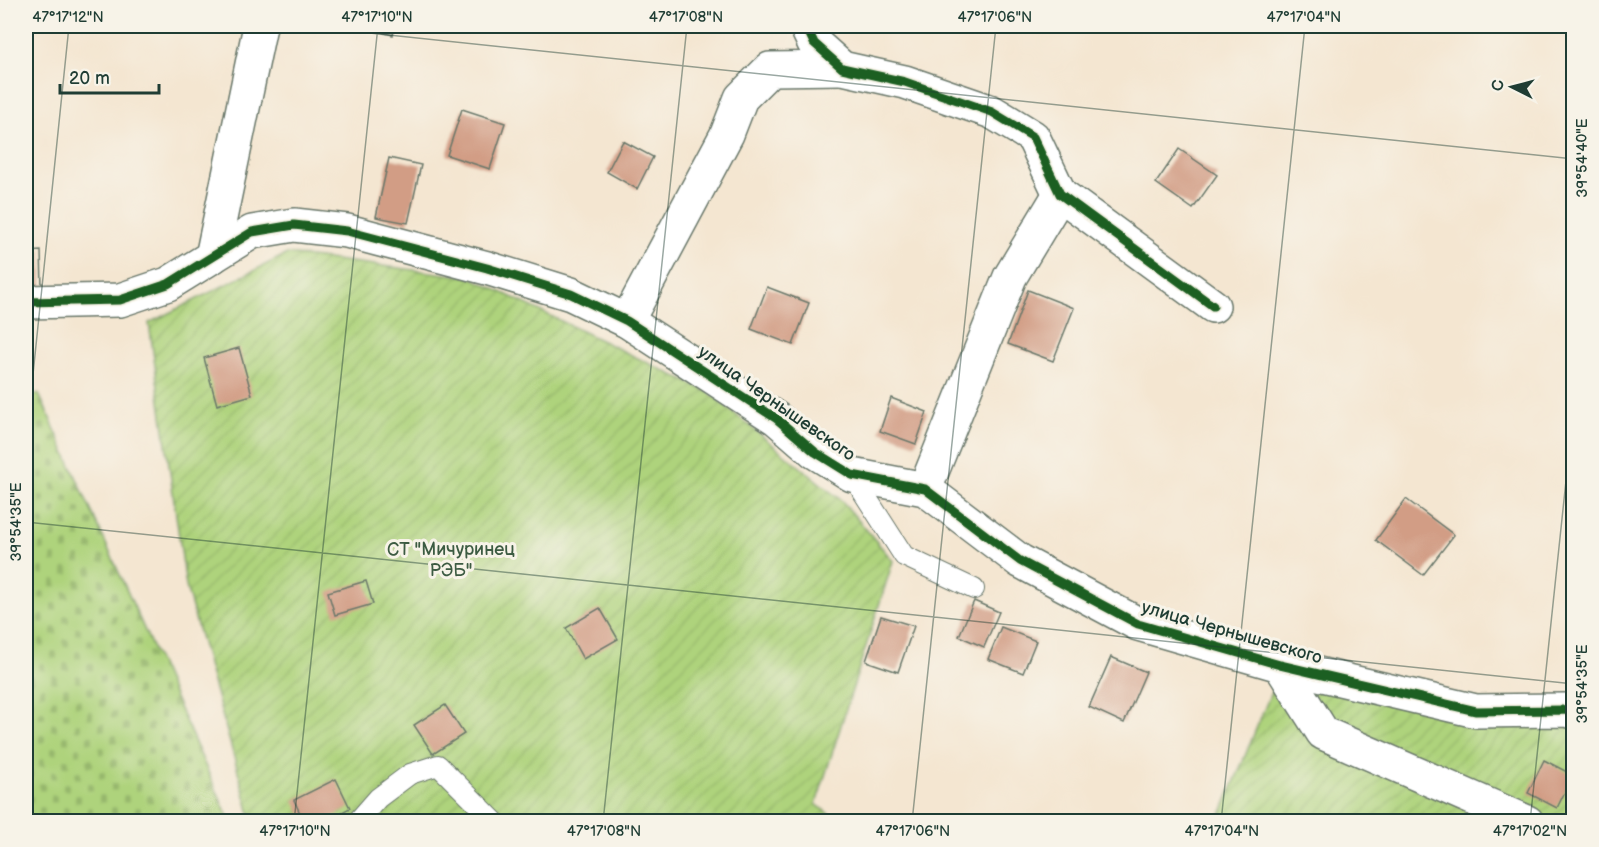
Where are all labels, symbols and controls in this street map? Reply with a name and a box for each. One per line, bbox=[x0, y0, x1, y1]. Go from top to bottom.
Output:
text: 47°17'12"N bbox=[32, 8, 104, 27]
text: 47°17'10"N bbox=[341, 8, 413, 27]
text: 47°17'08"N bbox=[649, 8, 723, 27]
text: 47°17'06"N bbox=[958, 8, 1032, 27]
text: 47°17'04"N bbox=[1267, 8, 1341, 27]
scale bar bbox=[60, 57, 159, 95]
north arrow bbox=[1482, 57, 1542, 117]
text: 20 m bbox=[69, 68, 110, 89]
text: С bbox=[1489, 79, 1509, 92]
text: 39°54'40"E bbox=[1573, 118, 1592, 198]
street label: улица Чернышевского bbox=[694, 341, 859, 466]
text: 39°54'35"E bbox=[7, 482, 26, 562]
park label: СТ "Мичуринец РЭБ" bbox=[387, 539, 515, 581]
street label: улица Чернышевского bbox=[1139, 597, 1325, 668]
text: 39°54'35"E bbox=[1573, 644, 1592, 724]
text: 47°17'10"N bbox=[259, 822, 331, 841]
text: 47°17'08"N bbox=[567, 822, 641, 841]
text: 47°17'06"N bbox=[876, 822, 950, 841]
text: 47°17'04"N bbox=[1185, 822, 1259, 841]
text: 47°17'02"N bbox=[1493, 822, 1567, 841]

